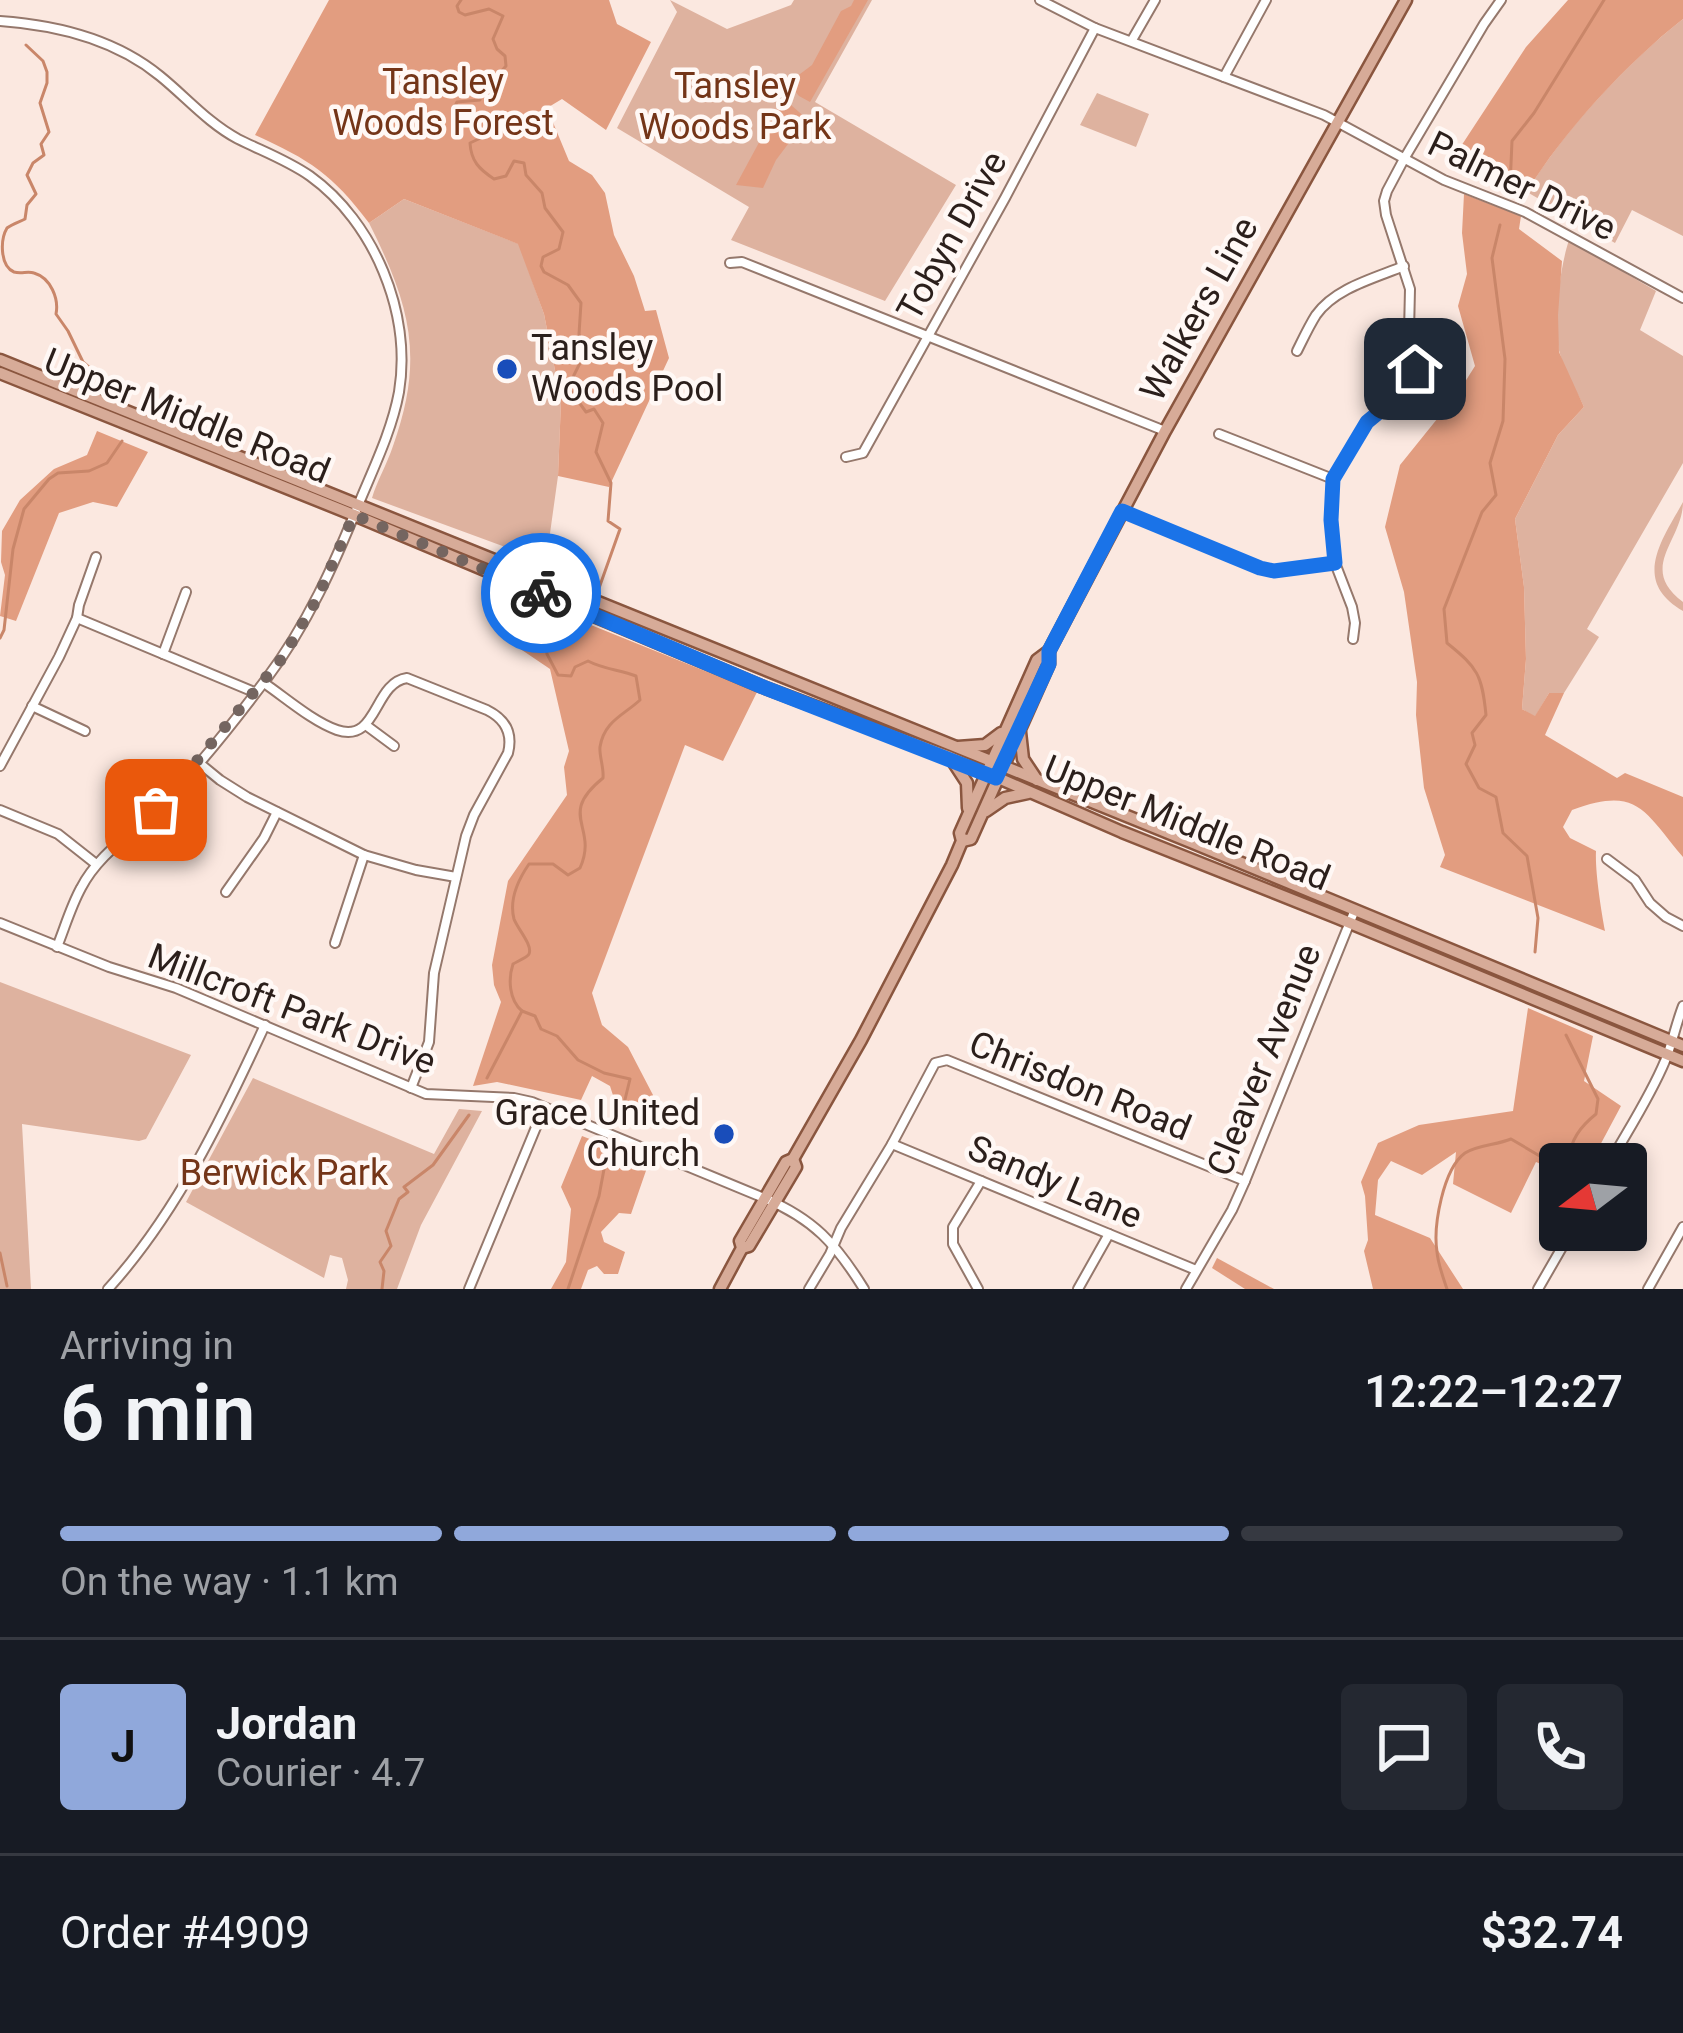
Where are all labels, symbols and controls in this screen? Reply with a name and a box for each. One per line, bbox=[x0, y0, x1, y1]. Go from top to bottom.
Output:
park label: Tansley Woods Forest bbox=[332, 61, 554, 144]
park label: Tansley Woods Park bbox=[639, 65, 832, 148]
street label: Palmer Drive bbox=[1421, 123, 1623, 249]
street label: Tobyn Drive bbox=[888, 144, 1016, 328]
street label: Walkers Line bbox=[1131, 210, 1267, 408]
pin bbox=[1364, 318, 1466, 420]
place label: Tansley Woods Pool bbox=[531, 327, 724, 410]
icon: home bbox=[1382, 336, 1448, 402]
street label: Upper Middle Road bbox=[38, 340, 336, 492]
marker: Tansley Woods Pool bbox=[494, 356, 520, 382]
courier bbox=[481, 533, 601, 653]
icon: bike bbox=[508, 560, 574, 626]
street label: Upper Middle Road bbox=[1038, 747, 1336, 899]
pin bbox=[105, 759, 207, 861]
icon: bag bbox=[123, 777, 189, 843]
street label: Millcroft Park Drive bbox=[142, 935, 442, 1083]
street label: Cleaver Avenue bbox=[1198, 938, 1330, 1182]
street label: Chrisdon Road bbox=[963, 1023, 1197, 1149]
place label: Grace United Church bbox=[494, 1092, 700, 1175]
marker: Grace United Church bbox=[711, 1121, 737, 1147]
street label: Sandy Lane bbox=[962, 1127, 1148, 1237]
north arrow bbox=[1539, 1143, 1647, 1251]
map controls bbox=[1539, 1143, 1647, 1251]
park label: Berwick Park bbox=[180, 1152, 389, 1194]
text: Arriving in bbox=[60, 1323, 234, 1369]
text: 12:22–12:27 bbox=[1364, 1365, 1623, 1418]
text: 6 min bbox=[60, 1368, 256, 1459]
text: On the way · 1.1 km bbox=[60, 1559, 399, 1605]
button: chat bbox=[1341, 1684, 1467, 1810]
button: phone bbox=[1497, 1684, 1623, 1810]
text: Jordan bbox=[216, 1697, 357, 1750]
text: J bbox=[110, 1720, 136, 1773]
text: Courier · 4.7 bbox=[216, 1750, 425, 1796]
text: Order #4909 bbox=[60, 1906, 310, 1959]
text: $32.74 bbox=[1481, 1906, 1623, 1959]

